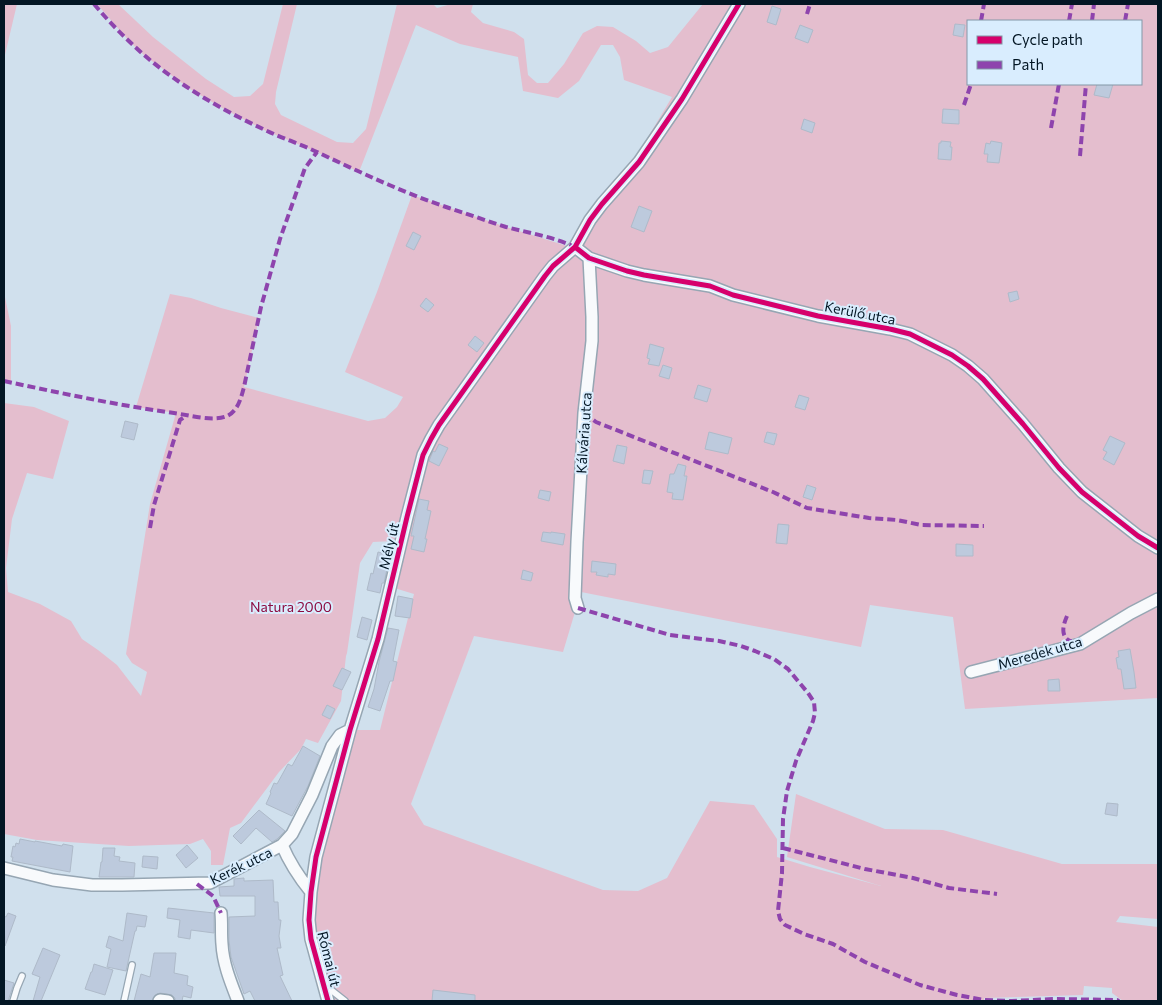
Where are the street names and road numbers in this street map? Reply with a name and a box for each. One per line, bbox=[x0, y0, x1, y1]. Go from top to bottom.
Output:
street label: Kerülő utca bbox=[823, 297, 897, 328]
street label: Kálvária utca bbox=[572, 392, 595, 474]
street label: Mély út bbox=[375, 520, 402, 571]
street label: Meredek utca bbox=[996, 632, 1084, 673]
street label: Kerék utca bbox=[207, 843, 275, 888]
street label: Római út bbox=[314, 929, 345, 989]

